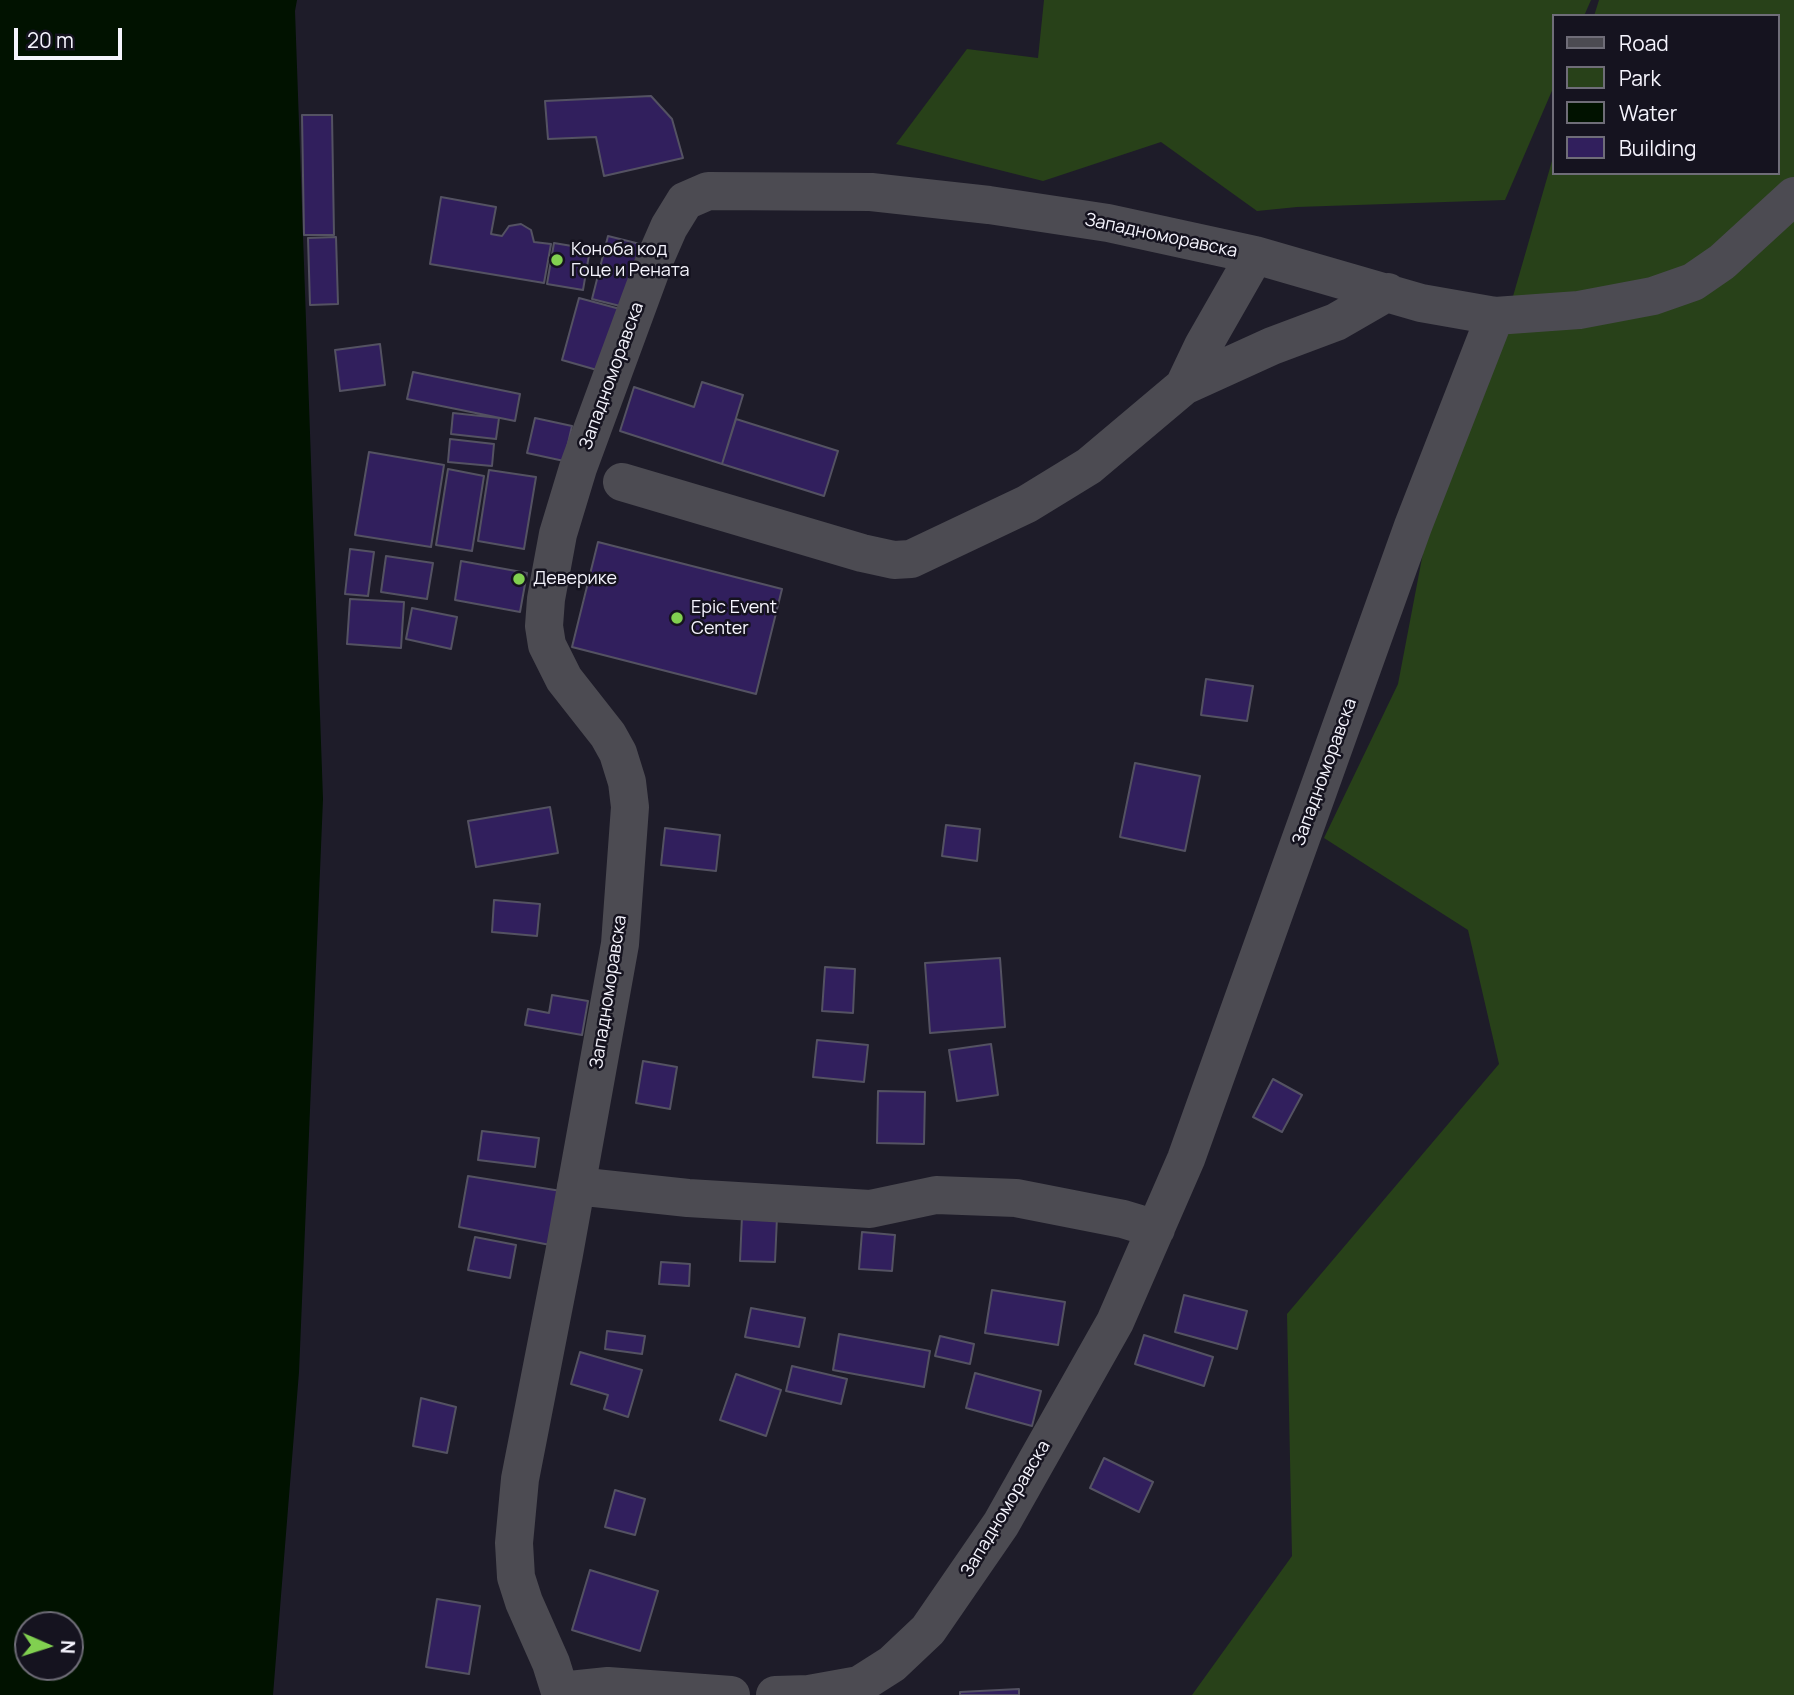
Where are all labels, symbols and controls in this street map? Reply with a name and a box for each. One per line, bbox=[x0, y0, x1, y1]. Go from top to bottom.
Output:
scale bar bbox=[18, 14, 126, 58]
legend bbox=[1552, 14, 1780, 175]
text: 20 m bbox=[27, 26, 74, 54]
text: Road bbox=[1619, 29, 1669, 57]
text: Park bbox=[1619, 64, 1661, 92]
text: Water bbox=[1619, 99, 1677, 127]
text: Building bbox=[1619, 134, 1696, 162]
street label: Западноморавска bbox=[1083, 209, 1239, 263]
place label: Коноба код Гоце и Рената bbox=[571, 239, 690, 282]
marker: Коноба код Гоце и Рената bbox=[549, 252, 565, 268]
street label: Западноморавска bbox=[575, 299, 649, 453]
place label: Деверике bbox=[533, 568, 617, 590]
marker: Деверике bbox=[511, 571, 527, 587]
place label: Epic Event Center bbox=[691, 597, 777, 640]
marker: Epic Event Center bbox=[669, 610, 685, 626]
street label: Западноморавска bbox=[1288, 695, 1362, 849]
street label: Западноморавска bbox=[586, 914, 632, 1070]
street label: Западноморавска bbox=[957, 1437, 1055, 1581]
north arrow bbox=[14, 1611, 84, 1681]
text: N bbox=[55, 1639, 81, 1654]

